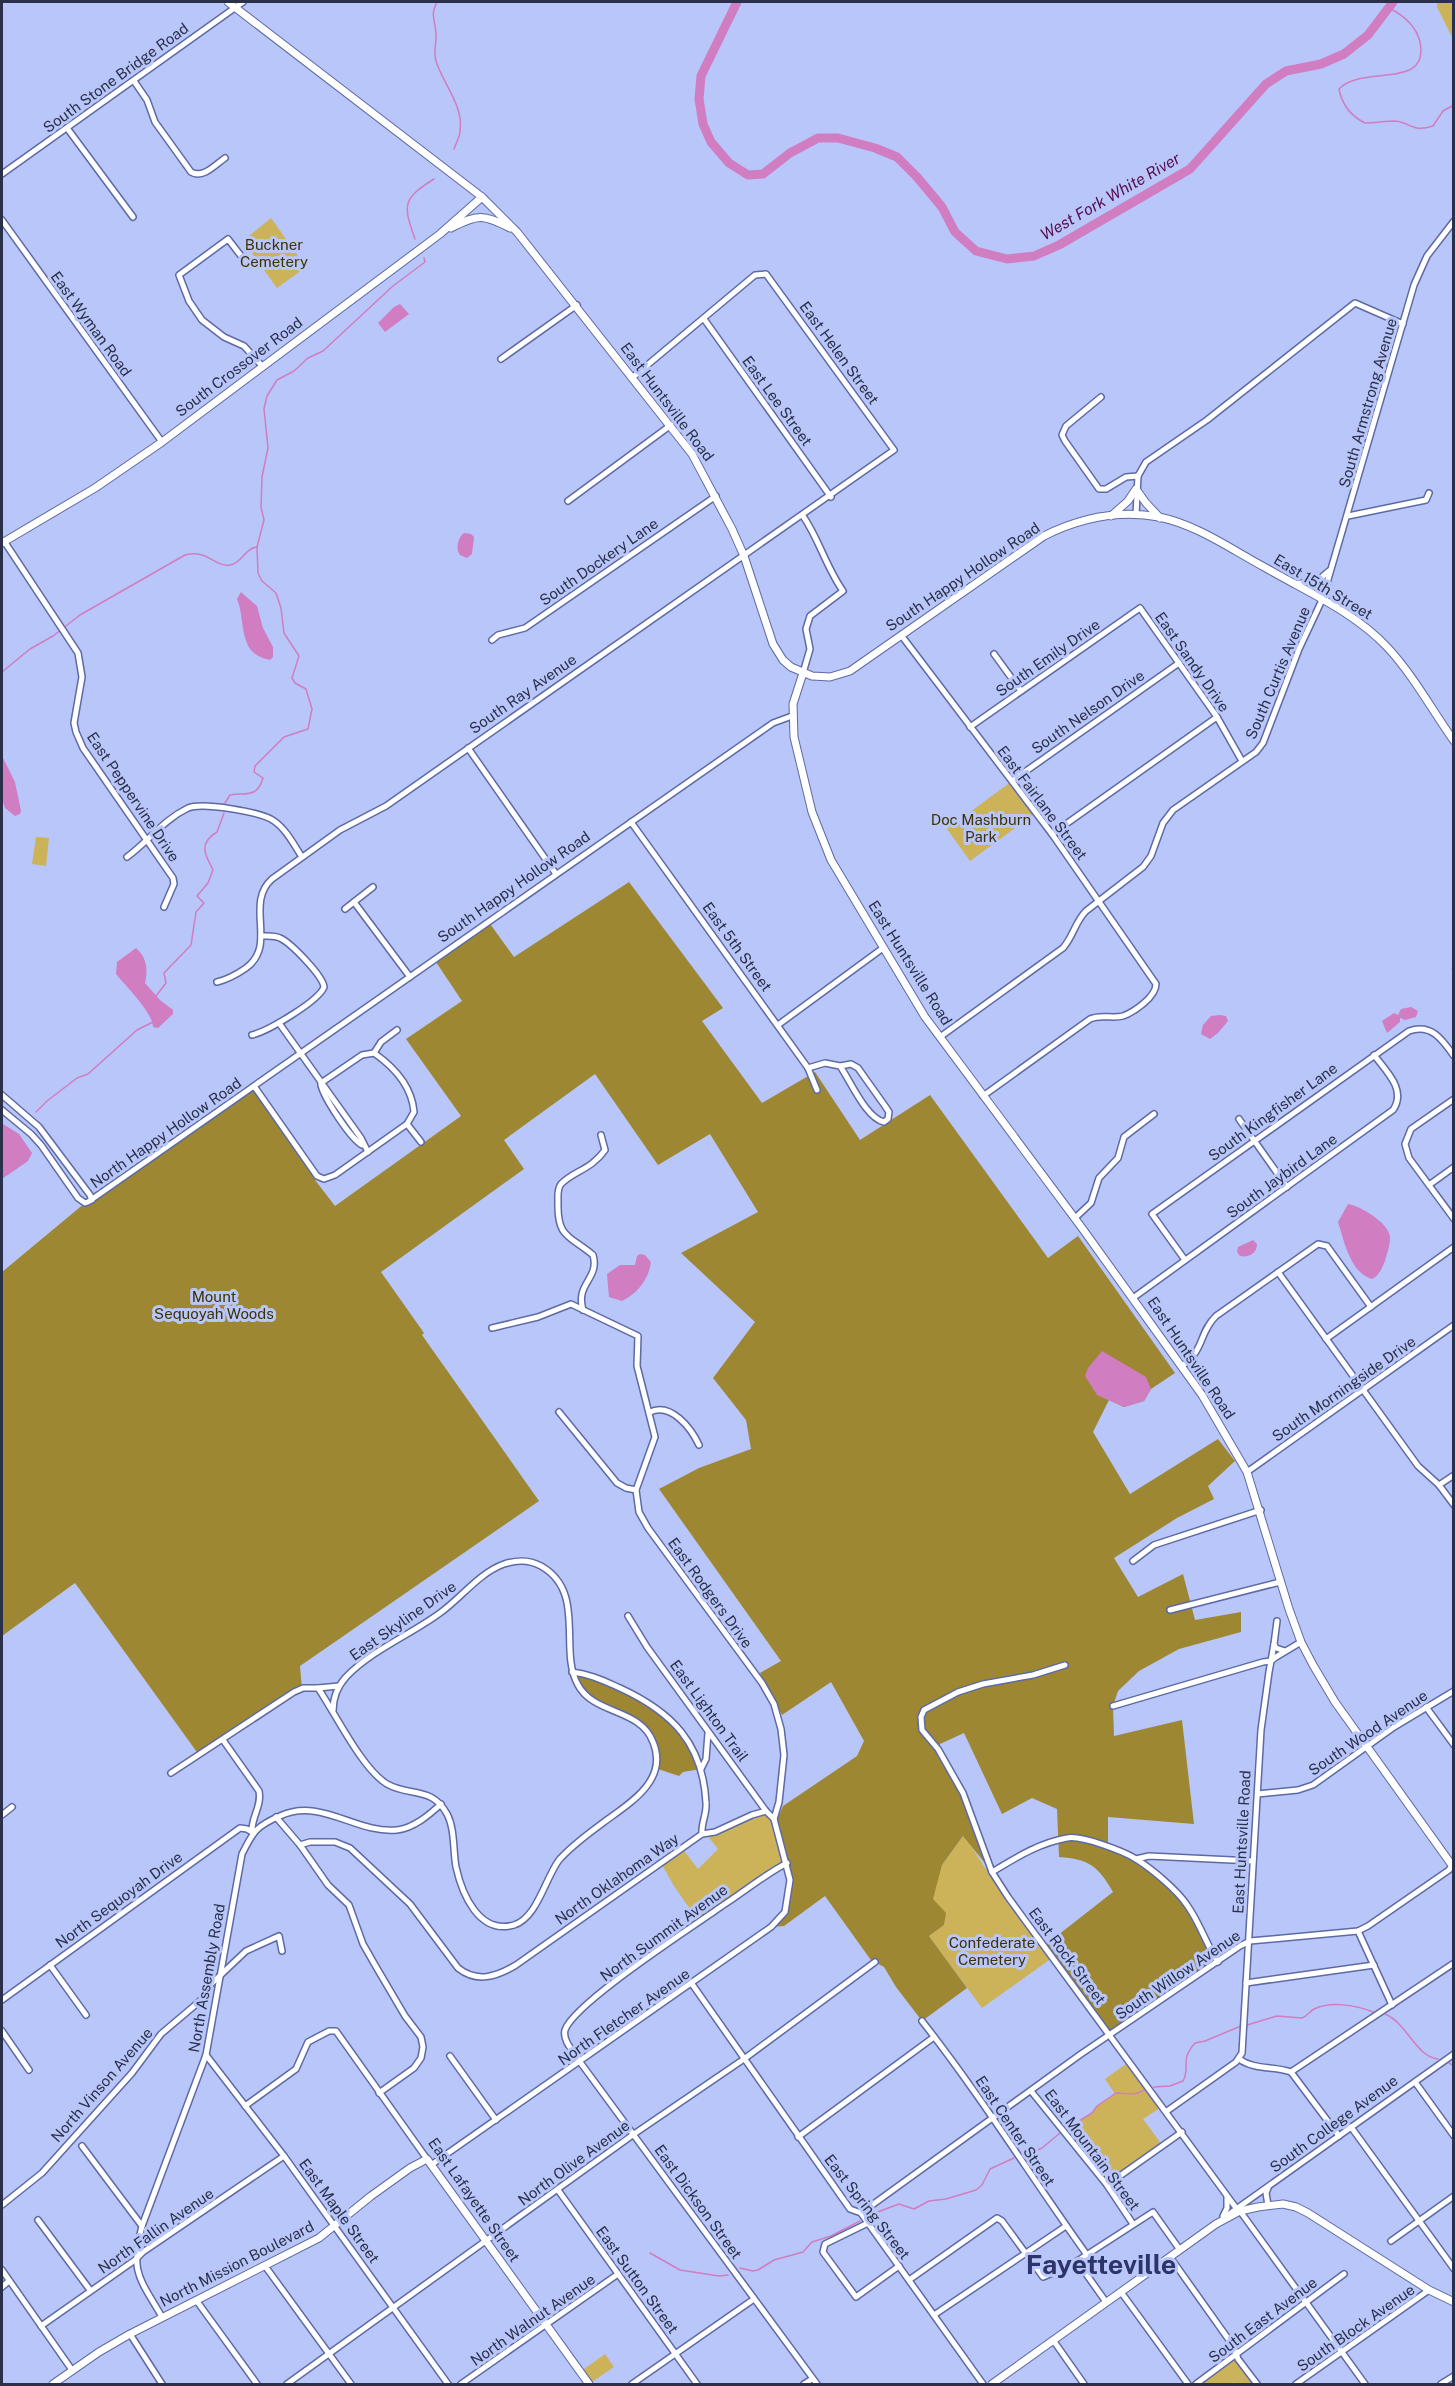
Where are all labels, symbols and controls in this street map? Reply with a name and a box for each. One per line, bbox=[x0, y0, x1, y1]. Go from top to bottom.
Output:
street label: South Stone Bridge Road bbox=[40, 19, 192, 136]
water label: West Fork White River bbox=[1037, 148, 1184, 244]
park label: Buckner Cemetery bbox=[240, 236, 308, 270]
street label: East Wyman Road bbox=[48, 268, 135, 379]
street label: East Helen Street bbox=[796, 298, 883, 408]
street label: South Crossover Road bbox=[172, 313, 305, 420]
street label: South Armstrong Avenue bbox=[1335, 316, 1400, 490]
street label: East Huntsville Road bbox=[617, 339, 717, 464]
street label: East Lee Street bbox=[739, 352, 816, 449]
street label: South Dockery Lane bbox=[536, 514, 661, 609]
street label: South Happy Hollow Road bbox=[883, 519, 1043, 635]
street label: East 15th Street bbox=[1271, 550, 1376, 623]
street label: South Curtis Avenue bbox=[1242, 604, 1313, 742]
street label: East Sandy Drive bbox=[1152, 609, 1233, 715]
street label: South Emily Drive bbox=[992, 615, 1103, 700]
street label: South Ray Avenue bbox=[466, 650, 579, 737]
street label: South Nelson Drive bbox=[1028, 666, 1147, 757]
street label: East Peppervine Drive bbox=[84, 729, 183, 865]
street label: East Fairlane Street bbox=[994, 742, 1091, 863]
park label: Doc Mashburn Park bbox=[931, 811, 1031, 845]
street label: South Happy Hollow Road bbox=[434, 827, 593, 946]
street label: East Huntsville Road bbox=[865, 897, 956, 1028]
street label: East 5th Street bbox=[699, 899, 775, 995]
street label: South Kingfisher Lane bbox=[1205, 1059, 1340, 1164]
street label: North Happy Hollow Road bbox=[87, 1074, 244, 1191]
street label: South Jaybird Lane bbox=[1223, 1130, 1340, 1221]
park label: Mount Sequoyah Woods bbox=[154, 1288, 274, 1322]
street label: East Huntsville Road bbox=[1144, 1293, 1239, 1422]
street label: South Morningside Drive bbox=[1269, 1333, 1419, 1445]
street label: East Rodgers Drive bbox=[665, 1534, 756, 1651]
street label: East Skyline Drive bbox=[346, 1578, 459, 1664]
street label: East Lighton Trail bbox=[667, 1657, 752, 1765]
street label: South Wood Avenue bbox=[1305, 1686, 1430, 1779]
street label: East Huntsville Road bbox=[1229, 1770, 1254, 1914]
street label: North Oklahoma Way bbox=[552, 1829, 682, 1928]
street label: North Sequoyah Drive bbox=[52, 1848, 185, 1951]
street label: North Summit Avenue bbox=[597, 1881, 731, 1984]
street label: North Assembly Road bbox=[185, 1902, 228, 2054]
street label: East Rock Street bbox=[1026, 1904, 1109, 2008]
street label: South Willow Avenue bbox=[1112, 1926, 1243, 2023]
park label: Confederate Cemetery bbox=[949, 1934, 1035, 1968]
street label: North Fletcher Avenue bbox=[555, 1965, 693, 2068]
street label: North Vinson Avenue bbox=[47, 2024, 156, 2145]
street label: South College Avenue bbox=[1267, 2072, 1401, 2176]
street label: East Center Street bbox=[972, 2073, 1059, 2189]
street label: East Mountain Street bbox=[1041, 2086, 1144, 2214]
street label: North Olive Avenue bbox=[515, 2116, 633, 2209]
street label: East Lafayette Street bbox=[425, 2134, 524, 2265]
street label: East Dickson Street bbox=[651, 2141, 746, 2262]
street label: East Spring Street bbox=[821, 2151, 914, 2263]
street label: East Maple Street bbox=[296, 2155, 383, 2266]
street label: North Fallin Avenue bbox=[95, 2184, 217, 2277]
street label: North Mission Boulevard bbox=[157, 2217, 317, 2310]
street label: East Sutton Street bbox=[593, 2223, 682, 2337]
district label: Fayetteville bbox=[1026, 2248, 1176, 2280]
street label: North Walnut Avenue bbox=[467, 2270, 598, 2369]
street label: South East Avenue bbox=[1205, 2273, 1320, 2366]
street label: South Block Avenue bbox=[1294, 2281, 1418, 2375]

